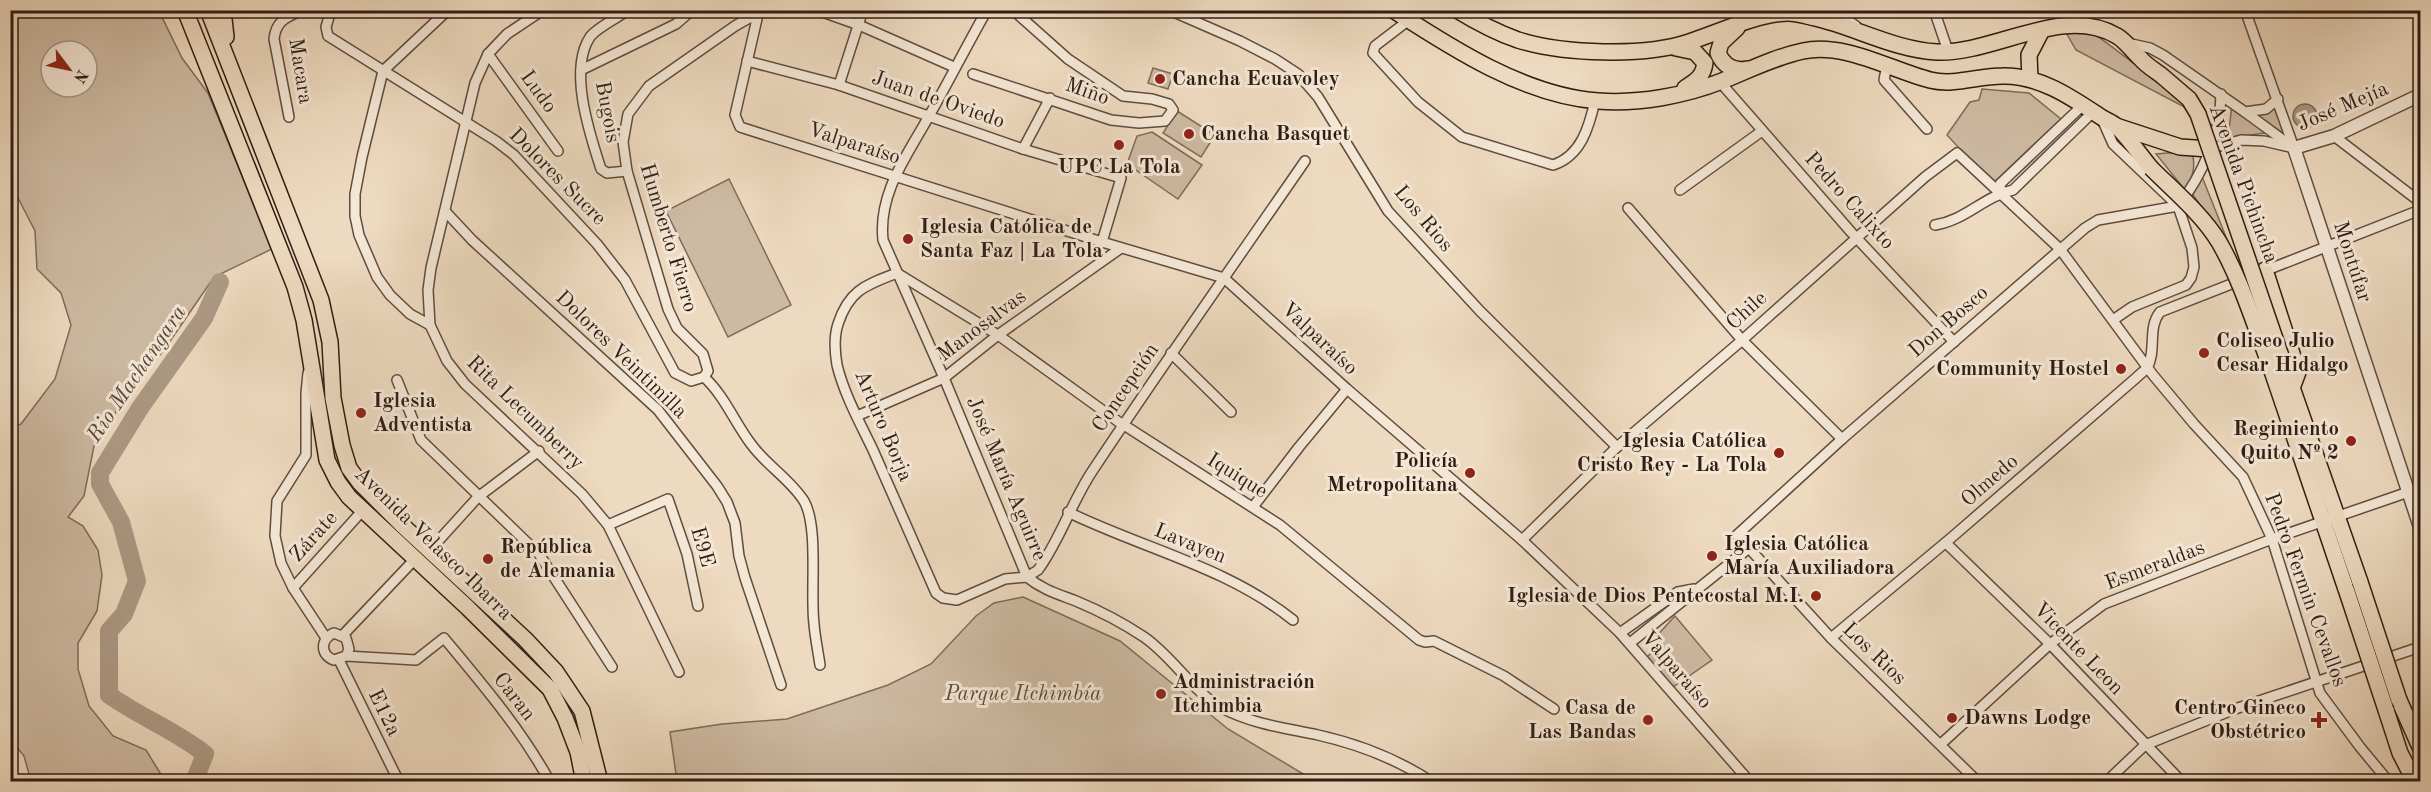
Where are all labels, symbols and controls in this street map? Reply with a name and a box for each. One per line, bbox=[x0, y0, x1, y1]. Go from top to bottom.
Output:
street label: Macara bbox=[284, 37, 316, 105]
north arrow bbox=[39, 39, 99, 99]
text: N bbox=[70, 66, 90, 86]
street label: Ludo bbox=[516, 67, 560, 117]
street label: Juan de Oviedo bbox=[869, 67, 1007, 133]
place label: Cancha Ecuavoley bbox=[1172, 69, 1340, 90]
marker: Cancha Ecuavoley bbox=[1153, 72, 1167, 86]
street label: Miño bbox=[1062, 75, 1112, 109]
street label: José Mejía bbox=[2295, 78, 2391, 136]
street label: Bugois bbox=[591, 79, 623, 145]
street label: Avenida Pichincha bbox=[2205, 102, 2281, 266]
street label: Valparaíso bbox=[805, 119, 903, 169]
street label: Dolores Sucre bbox=[504, 124, 610, 230]
place label: Cancha Basquet bbox=[1201, 124, 1350, 145]
marker: Cancha Basquet bbox=[1182, 127, 1196, 141]
marker: UPC La Tola bbox=[1112, 138, 1126, 152]
street label: Pedro Calixto bbox=[1800, 148, 1898, 254]
place label: UPC La Tola bbox=[1057, 157, 1181, 178]
street label: Humberto Fierro bbox=[635, 161, 701, 315]
street label: Los Rios bbox=[1389, 182, 1457, 256]
place label: Iglesia Católica de Santa Faz | La Tola bbox=[920, 217, 1103, 262]
street label: Montúfar bbox=[2329, 219, 2375, 305]
marker: Iglesia Católica de Santa Faz | La Tola bbox=[901, 232, 915, 246]
street label: Don Bosco bbox=[1905, 282, 1993, 362]
street label: Manosalvas bbox=[934, 286, 1030, 366]
street label: Dolores Veintimilla bbox=[551, 287, 691, 423]
street label: Chile bbox=[1723, 288, 1771, 334]
street label: Valparaíso bbox=[1277, 299, 1361, 379]
water label: Rio Machangara bbox=[83, 302, 191, 447]
place label: Coliseo Julio Cesar Hidalgo bbox=[2216, 331, 2349, 376]
street label: Concepción bbox=[1089, 340, 1163, 436]
marker: Coliseo Julio Cesar Hidalgo bbox=[2197, 346, 2211, 360]
street label: Rita Lecumberry bbox=[462, 352, 588, 474]
place label: Community Hostel bbox=[1936, 359, 2109, 380]
marker: Community Hostel bbox=[2114, 362, 2128, 376]
street label: Arturo Borja bbox=[850, 367, 916, 485]
place label: Iglesia Adventista bbox=[373, 391, 472, 436]
street label: José María Aguirre bbox=[962, 394, 1050, 564]
marker: Iglesia Adventista bbox=[354, 406, 368, 420]
place label: Regimiento Quito Nº 2 bbox=[2233, 419, 2339, 464]
place label: Iglesia Católica Cristo Rey - La Tola bbox=[1577, 431, 1767, 476]
marker: Regimiento Quito Nº 2 bbox=[2344, 434, 2358, 448]
marker: Iglesia Católica Cristo Rey - La Tola bbox=[1772, 446, 1786, 460]
street label: Iquique bbox=[1203, 449, 1271, 503]
place label: Policía Metropolitana bbox=[1327, 451, 1458, 496]
street label: Olmedo bbox=[1957, 451, 2023, 511]
street label: Avenida Velasco Ibarra bbox=[350, 463, 516, 625]
marker: Policía Metropolitana bbox=[1463, 466, 1477, 480]
street label: Pedro Fermin Cevallos bbox=[2260, 490, 2350, 690]
street label: Zárate bbox=[286, 508, 342, 566]
street label: Lavayen bbox=[1151, 520, 1229, 568]
street label: E9E bbox=[686, 524, 718, 570]
place label: Iglesia Católica María Auxiliadora bbox=[1724, 534, 1895, 579]
place label: República de Alemania bbox=[500, 537, 616, 582]
street label: Esmeraldas bbox=[2102, 537, 2208, 595]
marker: Iglesia Católica María Auxiliadora bbox=[1705, 549, 1719, 563]
marker: República de Alemania bbox=[481, 552, 495, 566]
place label: Iglesia de Dios Pentecostal M.I. bbox=[1507, 586, 1804, 607]
marker: Iglesia de Dios Pentecostal M.I. bbox=[1809, 589, 1823, 603]
street label: Vicente Leon bbox=[2029, 599, 2127, 699]
street label: Los Rios bbox=[1838, 619, 1910, 689]
street label: Valparaíso bbox=[1637, 627, 1715, 713]
street label: Caran bbox=[489, 669, 539, 725]
place label: Administración Itchimbia bbox=[1173, 672, 1315, 717]
park label: Parque Itchimbía bbox=[944, 684, 1101, 705]
street label: E12a bbox=[364, 686, 404, 740]
marker: Administración Itchimbia bbox=[1154, 687, 1168, 701]
place label: Casa de Las Bandas bbox=[1528, 698, 1636, 743]
place label: Centro Gineco Obstétrico bbox=[2174, 698, 2306, 743]
place label: Dawns Lodge bbox=[1964, 708, 2091, 729]
marker: Dawns Lodge bbox=[1945, 711, 1959, 725]
marker: Centro Gineco Obstétrico bbox=[2310, 711, 2328, 729]
marker: Casa de Las Bandas bbox=[1641, 713, 1655, 727]

